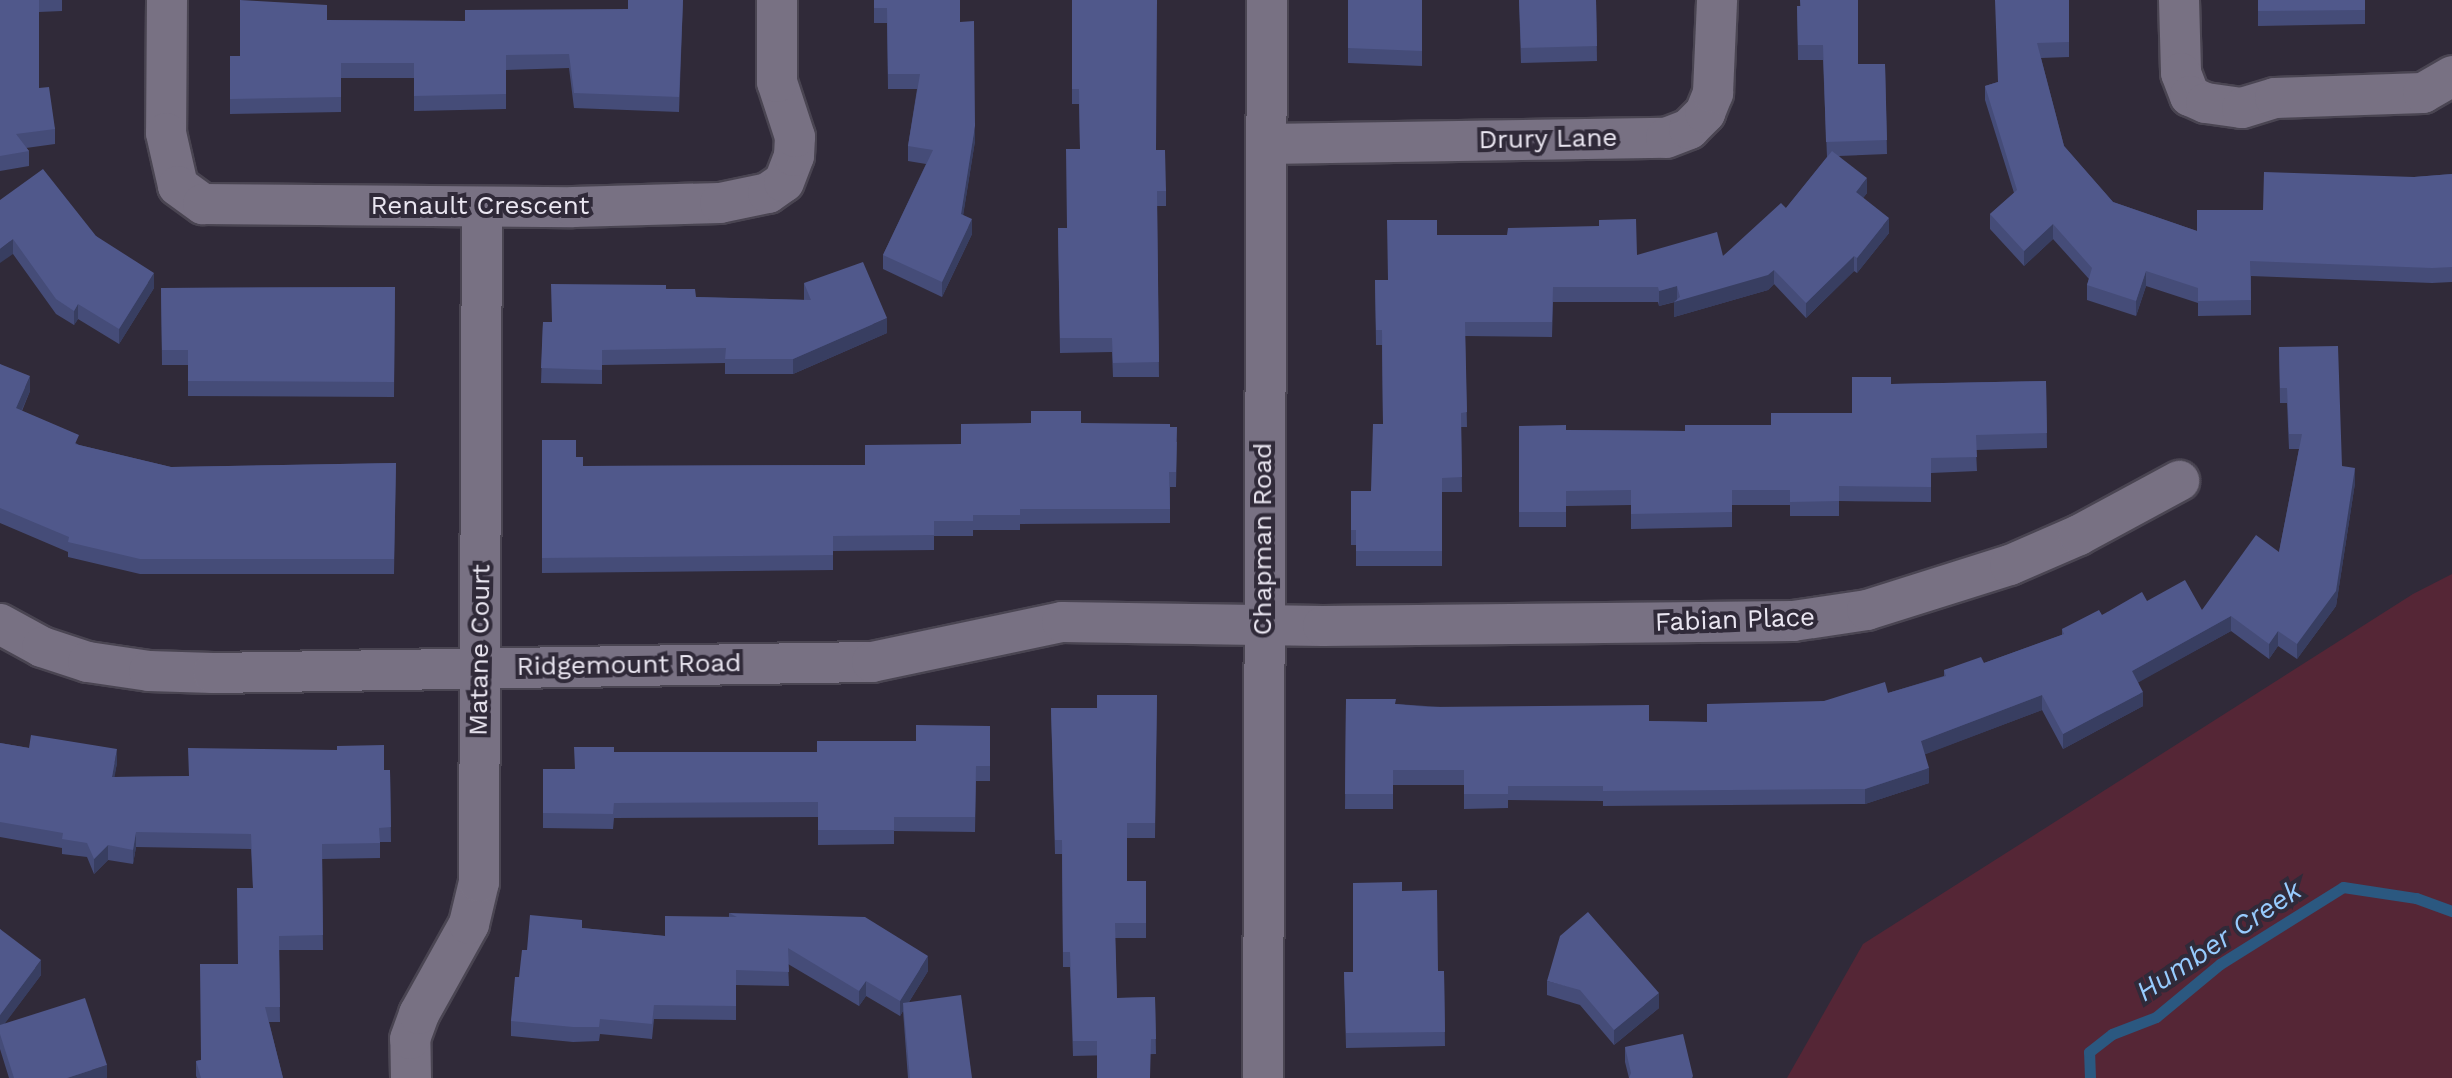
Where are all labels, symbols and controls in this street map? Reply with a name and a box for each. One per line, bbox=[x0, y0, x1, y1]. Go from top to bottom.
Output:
street label: Drury Lane bbox=[1478, 122, 1618, 156]
street label: Renault Crescent bbox=[371, 190, 589, 222]
street label: Chapman Road bbox=[1247, 443, 1279, 635]
street label: Matane Court bbox=[463, 564, 497, 736]
street label: Fabian Place bbox=[1654, 602, 1816, 638]
street label: Ridgemount Road bbox=[516, 647, 742, 683]
water label: Humber Creek bbox=[2130, 873, 2308, 1009]

